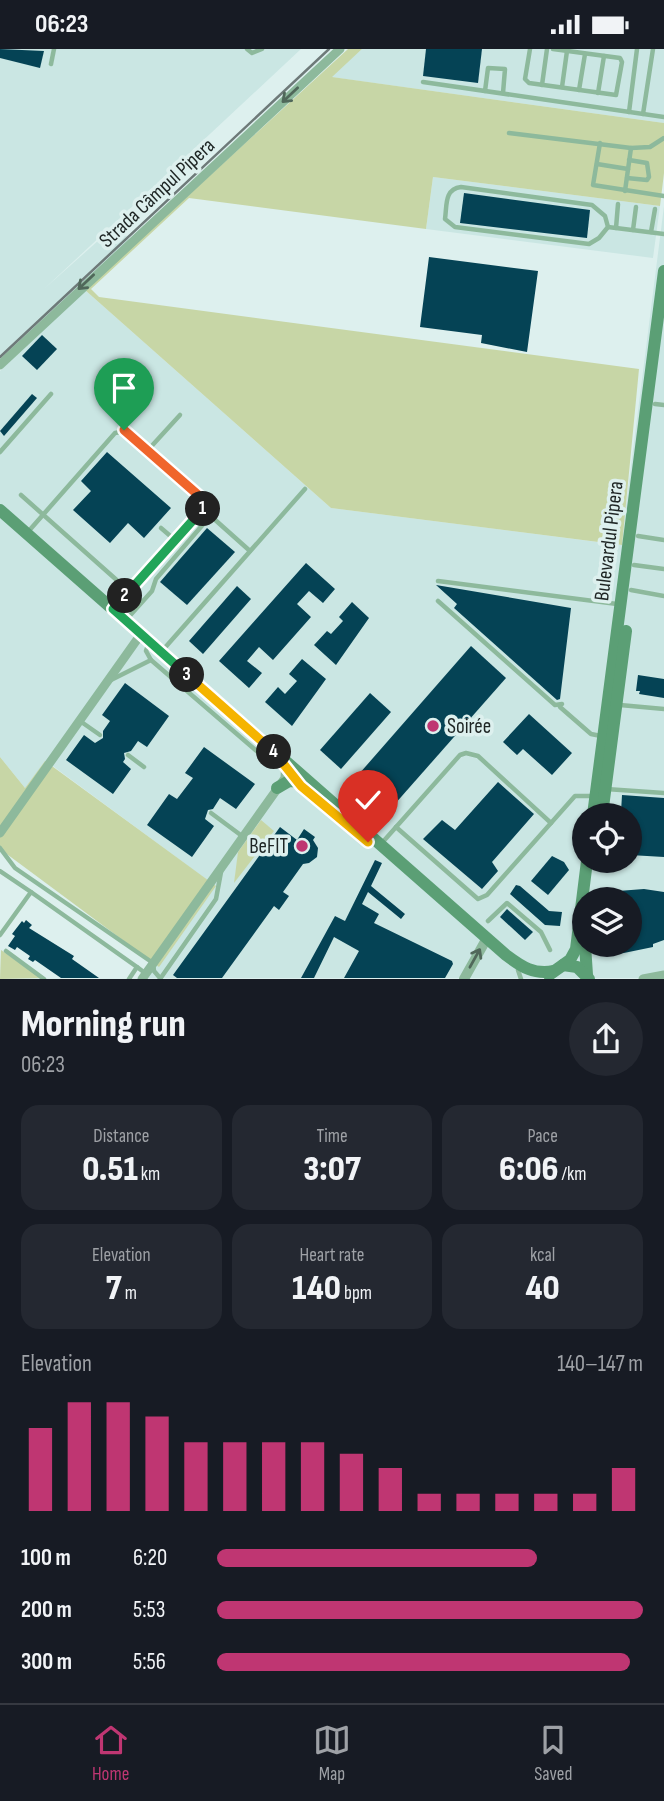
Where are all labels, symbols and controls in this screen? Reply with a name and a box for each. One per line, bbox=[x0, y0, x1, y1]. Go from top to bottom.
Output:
text: 06:23 bbox=[35, 9, 89, 40]
one-way arrow bbox=[281, 87, 299, 103]
street label: Strada Câmpul Pipera bbox=[94, 133, 220, 253]
one-way arrow bbox=[78, 274, 95, 291]
pin bbox=[94, 358, 154, 430]
icon: arrive bbox=[105, 369, 143, 407]
street label: Bulevardul Pipera bbox=[589, 480, 629, 602]
pin: 1 bbox=[186, 491, 220, 526]
text: 1 bbox=[199, 497, 206, 520]
pin: 2 bbox=[108, 579, 142, 613]
text: 2 bbox=[120, 584, 129, 607]
pin: 3 bbox=[170, 657, 204, 693]
text: 3 bbox=[182, 663, 191, 686]
place label: Soirée bbox=[447, 714, 491, 739]
marker: Soirée bbox=[425, 718, 441, 734]
pin: 4 bbox=[256, 735, 292, 769]
text: 4 bbox=[269, 740, 278, 763]
pin bbox=[338, 770, 398, 842]
icon: check bbox=[349, 781, 387, 819]
map controls bbox=[572, 803, 642, 957]
button: locate bbox=[572, 803, 642, 873]
place label: BeFIT bbox=[249, 834, 288, 859]
marker: BeFIT bbox=[294, 838, 310, 854]
button: layers bbox=[572, 887, 642, 957]
one-way arrow bbox=[469, 949, 483, 969]
text: Morning run bbox=[21, 1002, 186, 1047]
button: share bbox=[569, 1002, 643, 1076]
text: 06:23 bbox=[21, 1051, 65, 1079]
text: Distance bbox=[93, 1125, 149, 1148]
text: Time bbox=[316, 1125, 348, 1148]
text: Pace bbox=[528, 1125, 558, 1148]
text: 0.51 bbox=[82, 1148, 138, 1191]
text: 3:07 bbox=[303, 1148, 361, 1191]
text: 6:06 bbox=[499, 1148, 559, 1191]
text: km bbox=[138, 1163, 160, 1186]
text: /km bbox=[559, 1163, 586, 1186]
text: Elevation bbox=[92, 1244, 151, 1267]
text: Heart rate bbox=[300, 1244, 364, 1267]
text: kcal bbox=[530, 1244, 555, 1267]
text: 7 bbox=[106, 1267, 122, 1310]
text: 140 bbox=[292, 1267, 341, 1310]
text: 40 bbox=[526, 1267, 560, 1310]
text: m bbox=[122, 1282, 137, 1305]
text: bpm bbox=[341, 1282, 372, 1305]
text: Elevation bbox=[21, 1350, 92, 1378]
text: 140–147 m bbox=[557, 1350, 643, 1378]
text: 100 m bbox=[21, 1544, 71, 1572]
text: 6:20 bbox=[133, 1544, 167, 1572]
text: 200 m bbox=[21, 1596, 72, 1624]
text: 5:53 bbox=[133, 1596, 165, 1624]
text: 300 m bbox=[21, 1648, 72, 1676]
text: 5:56 bbox=[133, 1648, 166, 1676]
tab: Home bbox=[92, 1721, 130, 1786]
tab: Map bbox=[313, 1721, 351, 1786]
tab: Saved bbox=[534, 1721, 572, 1786]

